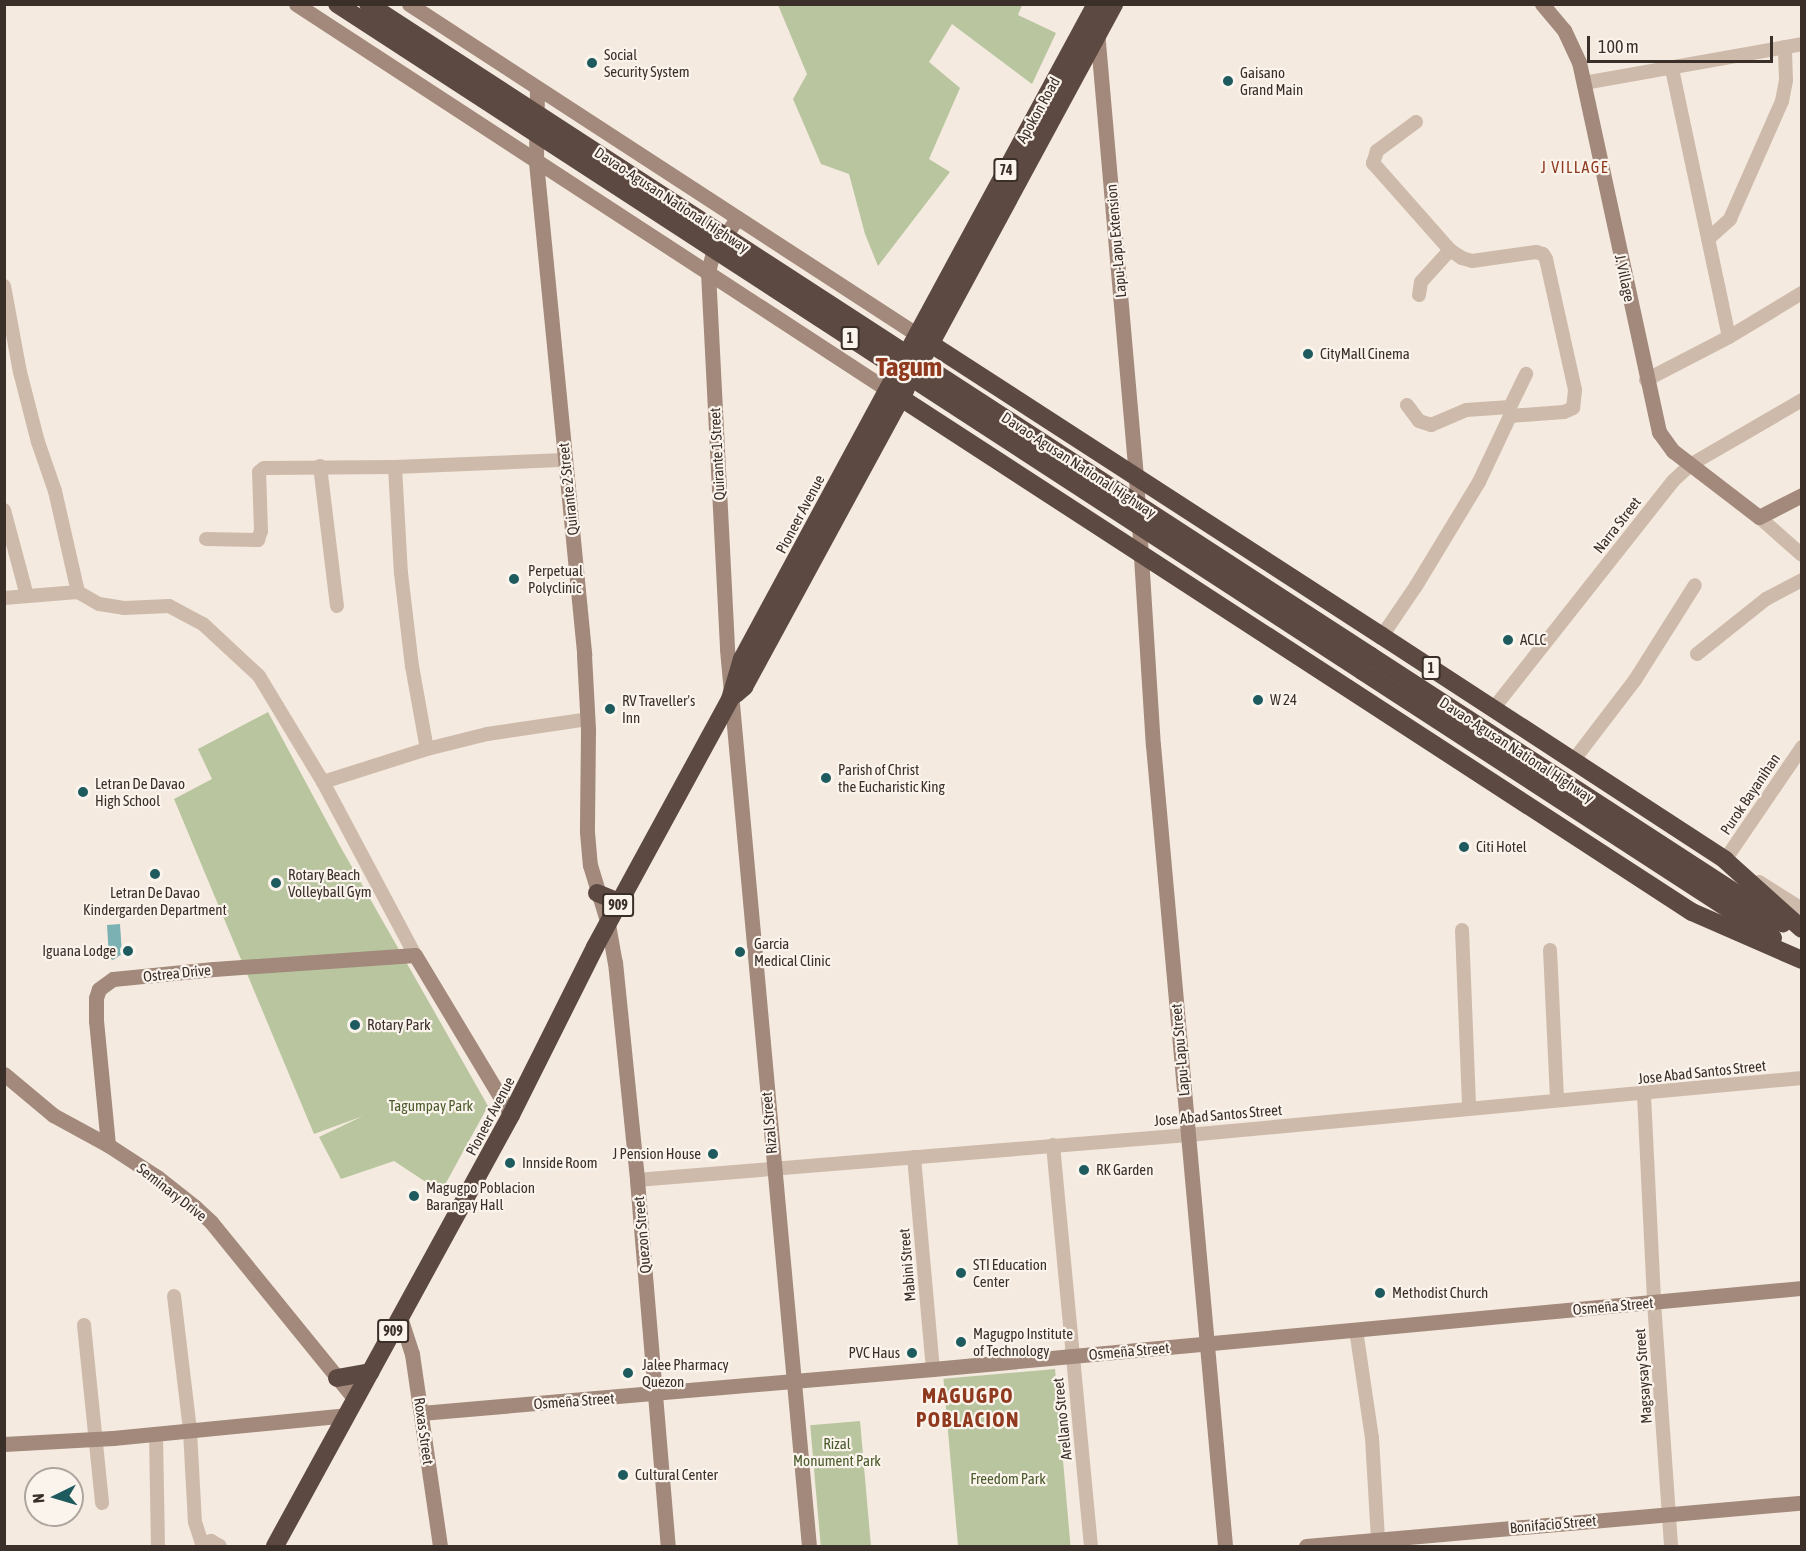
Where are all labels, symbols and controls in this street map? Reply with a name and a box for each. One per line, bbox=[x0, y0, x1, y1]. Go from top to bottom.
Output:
scale bar bbox=[1590, 24, 1776, 62]
text: 100 m bbox=[1598, 36, 1639, 57]
place label: Social Security System bbox=[604, 45, 690, 80]
marker: Social Security System bbox=[585, 56, 599, 70]
place label: Gaisano Grand Main bbox=[1240, 63, 1303, 98]
street label: Apokon Road bbox=[1012, 74, 1064, 146]
marker: Gaisano Grand Main bbox=[1221, 74, 1235, 88]
street label: Davao-Agusan National Highway bbox=[591, 143, 753, 257]
district label: J VILLAGE bbox=[1541, 157, 1609, 177]
road number: 74 bbox=[992, 159, 1020, 181]
street label: Lapu-Lapu Extension bbox=[1102, 184, 1130, 298]
street label: J. Village bbox=[1611, 253, 1639, 303]
road number: 1 bbox=[840, 327, 860, 349]
place label: CityMall Cinema bbox=[1320, 345, 1410, 363]
marker: CityMall Cinema bbox=[1301, 347, 1315, 361]
district label: Tagum bbox=[876, 351, 942, 383]
street label: Quirante 1 Street bbox=[706, 407, 728, 501]
street label: Davao-Agusan National Highway bbox=[998, 408, 1160, 522]
street label: Quirante 2 Street bbox=[554, 442, 582, 536]
street label: Pioneer Avenue bbox=[772, 472, 828, 556]
street label: Narra Street bbox=[1589, 493, 1645, 557]
place label: Perpetual Polyclinic bbox=[528, 561, 583, 596]
marker: Perpetual Polyclinic bbox=[505, 570, 523, 588]
place label: ACLC bbox=[1520, 631, 1546, 649]
marker: ACLC bbox=[1501, 633, 1515, 647]
road number: 1 bbox=[1420, 657, 1442, 679]
place label: RV Traveller's Inn bbox=[622, 691, 695, 726]
place label: W 24 bbox=[1270, 691, 1297, 709]
marker: W 24 bbox=[1251, 693, 1265, 707]
street label: Davao-Agusan National Highway bbox=[1436, 693, 1598, 807]
marker: RV Traveller's Inn bbox=[603, 702, 617, 716]
street label: Purok Bayanihan bbox=[1716, 750, 1784, 838]
place label: Parish of Christ the Eucharistic King bbox=[838, 760, 945, 795]
marker: Parish of Christ the Eucharistic King bbox=[819, 771, 833, 785]
place label: Letran De Davao High School bbox=[95, 774, 185, 809]
marker: Letran De Davao High School bbox=[76, 785, 90, 799]
place label: Citi Hotel bbox=[1476, 838, 1527, 856]
marker: Citi Hotel bbox=[1457, 840, 1471, 854]
place label: Rotary Beach Volleyball Gym bbox=[288, 865, 372, 900]
marker: Letran De Davao Kindergarden Department bbox=[148, 867, 162, 881]
marker: Rotary Beach Volleyball Gym bbox=[269, 876, 283, 890]
place label: Letran De Davao Kindergarden Department bbox=[83, 883, 227, 918]
road number: 909 bbox=[602, 894, 634, 916]
place label: Garcia Medical Clinic bbox=[754, 934, 830, 969]
place label: Iguana Lodge bbox=[42, 942, 116, 960]
marker: Garcia Medical Clinic bbox=[731, 943, 749, 961]
marker: Iguana Lodge bbox=[121, 944, 135, 958]
street label: Ostrea Drive bbox=[142, 961, 212, 985]
street label: Lapu-Lapu Street bbox=[1167, 1003, 1193, 1097]
place label: Rotary Park bbox=[367, 1016, 431, 1034]
marker: Rotary Park bbox=[348, 1018, 362, 1032]
street label: Jose Abad Santos Street bbox=[1637, 1056, 1767, 1088]
street label: Pioneer Avenue bbox=[462, 1074, 518, 1158]
street label: Rizal Street bbox=[757, 1091, 781, 1155]
park label: Tagumpay Park bbox=[389, 1097, 473, 1115]
street label: Jose Abad Santos Street bbox=[1153, 1100, 1283, 1130]
place label: J Pension House bbox=[613, 1145, 701, 1163]
marker: J Pension House bbox=[706, 1147, 720, 1161]
place label: Innside Room bbox=[522, 1154, 597, 1172]
marker: Innside Room bbox=[503, 1156, 517, 1170]
street label: Seminary Drive bbox=[134, 1159, 210, 1225]
place label: RK Garden bbox=[1096, 1161, 1153, 1179]
marker: RK Garden bbox=[1077, 1163, 1091, 1177]
place label: Magugpo Poblacion Barangay Hall bbox=[426, 1178, 535, 1213]
marker: Magugpo Poblacion Barangay Hall bbox=[407, 1189, 421, 1203]
street label: Quezon Street bbox=[630, 1196, 654, 1274]
street label: Mabini Street bbox=[895, 1228, 919, 1302]
place label: STI Education Center bbox=[973, 1255, 1047, 1290]
marker: STI Education Center bbox=[954, 1266, 968, 1280]
place label: Methodist Church bbox=[1392, 1284, 1488, 1302]
marker: Methodist Church bbox=[1373, 1286, 1387, 1300]
street label: Osmeña Street bbox=[1572, 1294, 1654, 1318]
road number: 909 bbox=[376, 1320, 410, 1342]
place label: Magugpo Institute of Technology bbox=[973, 1324, 1073, 1359]
street label: Magsaysay Street bbox=[1631, 1328, 1655, 1424]
marker: Magugpo Institute of Technology bbox=[954, 1335, 968, 1349]
street label: Osmeña Street bbox=[1088, 1339, 1170, 1363]
place label: PVC Haus bbox=[848, 1344, 900, 1362]
marker: PVC Haus bbox=[905, 1346, 919, 1360]
place label: Jalee Pharmacy Quezon bbox=[642, 1355, 729, 1390]
marker: Jalee Pharmacy Quezon bbox=[619, 1364, 637, 1382]
street label: Arellano Street bbox=[1049, 1377, 1075, 1461]
district label: MAGUGPO POBLACION bbox=[916, 1382, 1020, 1432]
street label: Osmeña Street bbox=[533, 1389, 615, 1413]
street label: Roxas Street bbox=[410, 1396, 438, 1466]
park label: Rizal Monument Park bbox=[793, 1434, 881, 1469]
place label: Cultural Center bbox=[635, 1466, 718, 1484]
north arrow bbox=[24, 1467, 84, 1527]
marker: Cultural Center bbox=[616, 1468, 630, 1482]
park label: Freedom Park bbox=[970, 1470, 1046, 1488]
text: N bbox=[29, 1493, 47, 1504]
street label: Bonifacio Street bbox=[1509, 1511, 1597, 1537]

